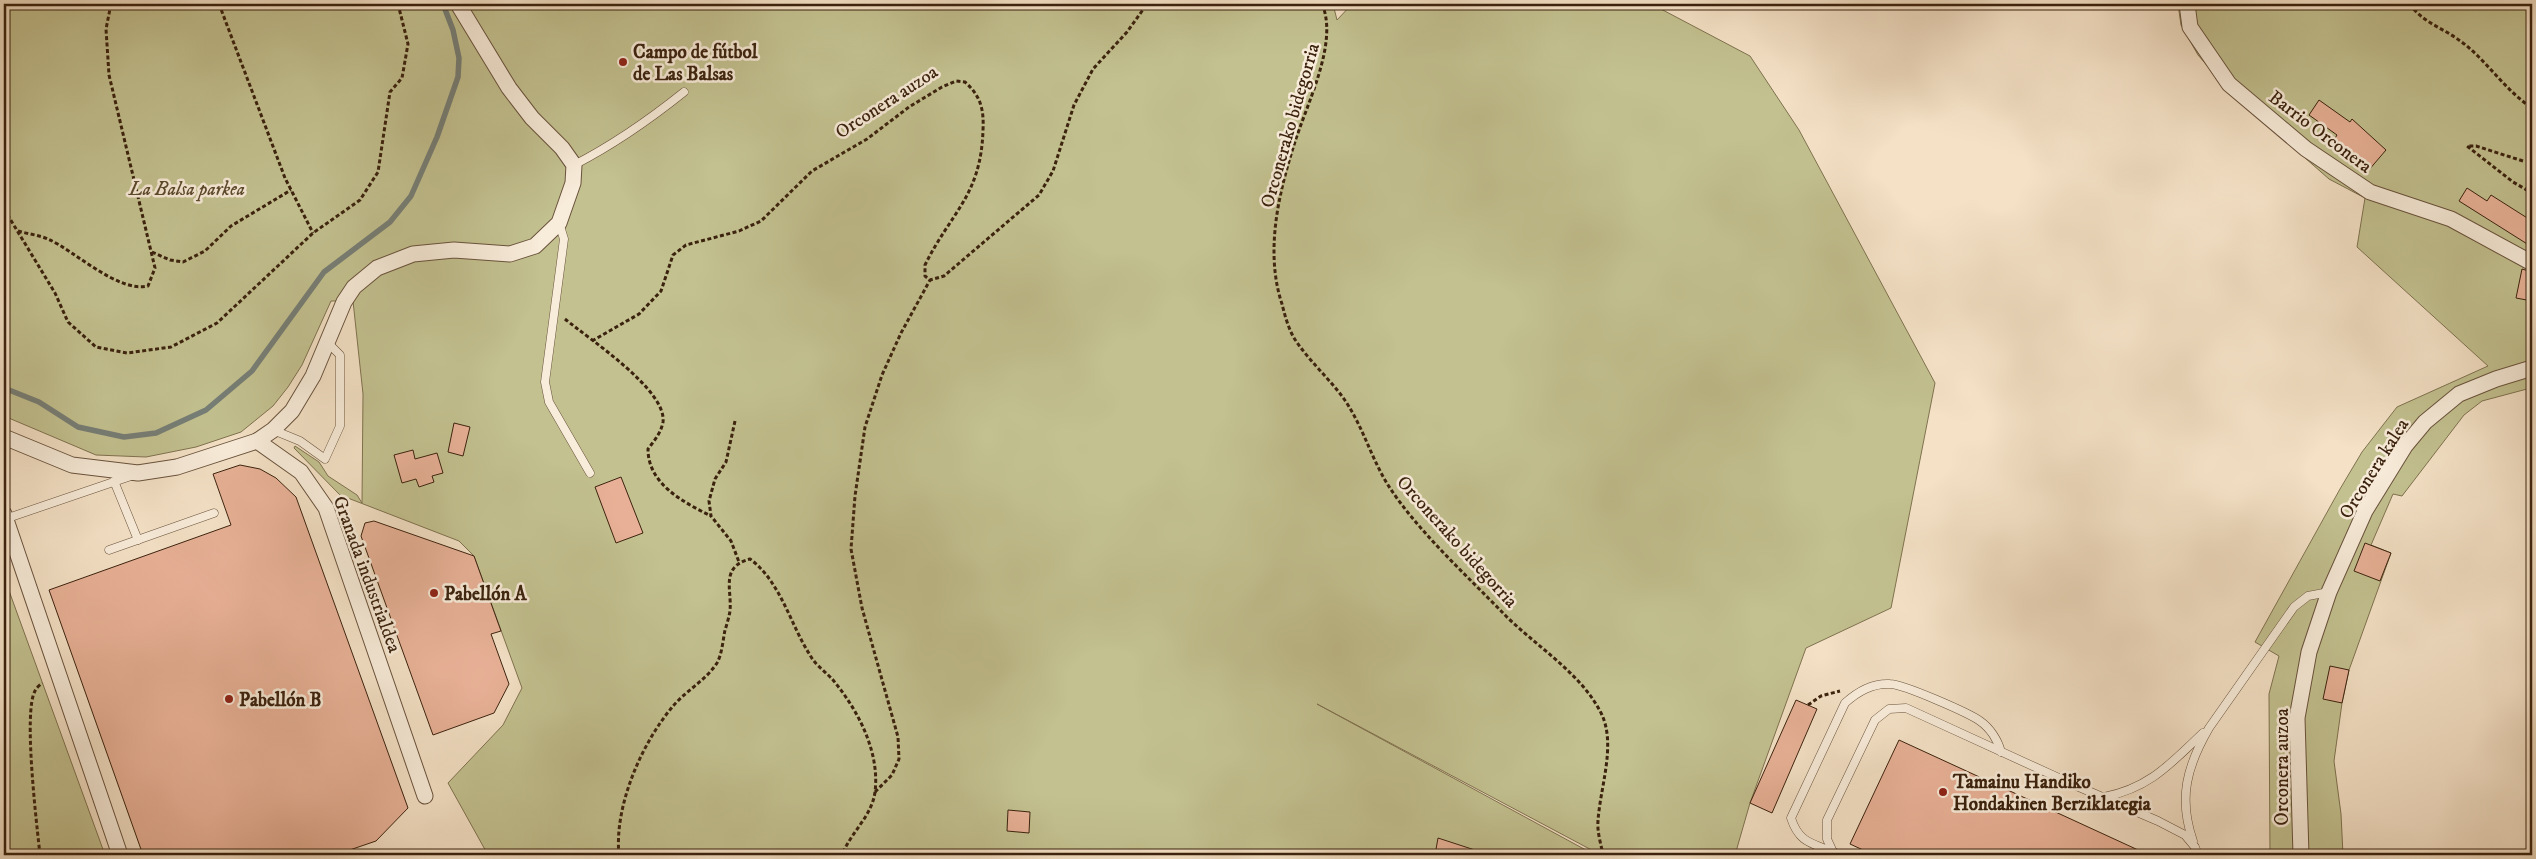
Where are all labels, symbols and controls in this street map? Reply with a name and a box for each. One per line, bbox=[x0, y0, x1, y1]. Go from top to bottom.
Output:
place label: Campo de fútbol de Las Balsas bbox=[633, 41, 758, 86]
street label: Orconerako bidegorria bbox=[1256, 41, 1325, 210]
marker: Campo de fútbol de Las Balsas bbox=[617, 56, 629, 68]
street label: Orconera auzoa bbox=[831, 61, 942, 144]
street label: Barrio Orconera bbox=[2264, 86, 2376, 178]
park label: La Balsa parkea bbox=[128, 178, 245, 202]
street label: Orconera kalea bbox=[2334, 414, 2414, 523]
street label: Orconerako bidegorria bbox=[1391, 471, 1522, 613]
street label: Granada industrialdea bbox=[328, 493, 406, 656]
place label: Pabellón A bbox=[444, 583, 527, 606]
marker: Pabellón A bbox=[428, 587, 440, 599]
place label: Pabellón B bbox=[239, 689, 321, 712]
marker: Pabellón B bbox=[223, 693, 235, 705]
street label: Orconera auzoa bbox=[2271, 708, 2294, 826]
place label: Tamainu Handiko Hondakinen Berziklategia bbox=[1952, 771, 2152, 816]
marker: Tamainu Handiko Hondakinen Berziklategia bbox=[1937, 786, 1949, 798]

